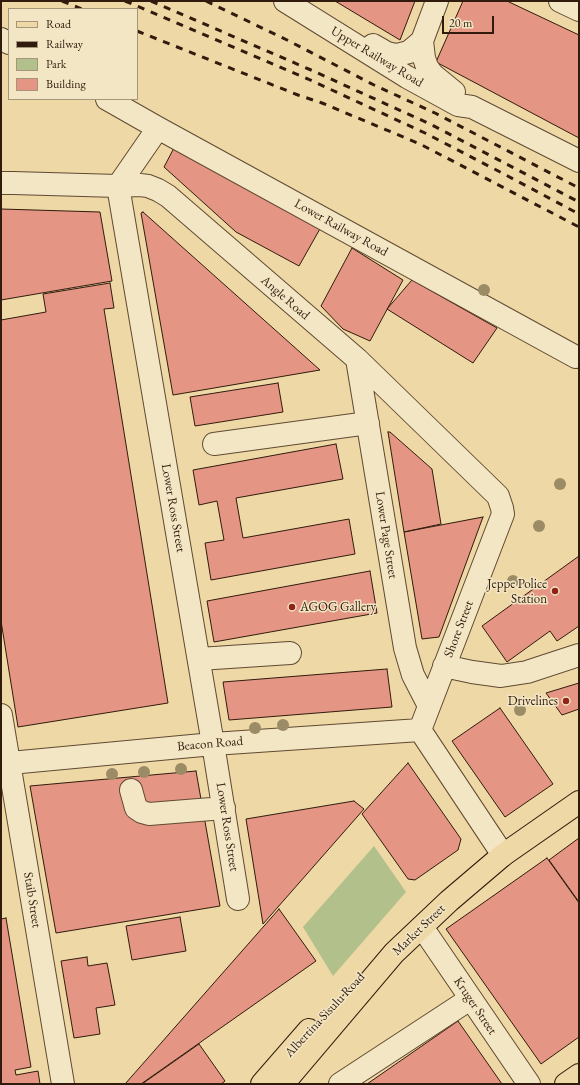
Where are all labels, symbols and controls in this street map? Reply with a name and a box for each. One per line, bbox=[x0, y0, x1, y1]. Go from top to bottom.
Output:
legend bbox=[8, 8, 138, 100]
scale bar bbox=[444, 8, 496, 34]
text: 20 m bbox=[449, 15, 472, 31]
text: Road bbox=[46, 16, 71, 32]
street label: Upper Railway Road bbox=[328, 23, 426, 91]
text: Railway bbox=[46, 36, 83, 52]
text: Park bbox=[46, 56, 66, 72]
text: Building bbox=[46, 76, 86, 92]
street label: Lower Railway Road bbox=[292, 196, 390, 260]
street label: Angle Road bbox=[257, 273, 313, 323]
street label: Lower Ross Street bbox=[158, 462, 188, 554]
street label: Lower Page Street bbox=[371, 490, 401, 580]
place label: Jeppe Police Station bbox=[487, 576, 547, 607]
marker: Jeppe Police Station bbox=[550, 586, 560, 596]
street label: Shore Street bbox=[441, 598, 477, 660]
place label: AGOG Gallery bbox=[300, 599, 376, 615]
marker: AGOG Gallery bbox=[287, 602, 297, 612]
place label: Drivelines bbox=[508, 693, 558, 709]
marker: Drivelines bbox=[561, 696, 571, 706]
street label: Beacon Road bbox=[176, 733, 244, 755]
street label: Lower Ross Street bbox=[212, 781, 242, 873]
street label: Staib Street bbox=[20, 871, 44, 929]
street label: Market Street bbox=[389, 901, 449, 959]
street label: Albertina Sisulu Road bbox=[282, 969, 368, 1061]
street label: Kruger Street bbox=[450, 974, 500, 1038]

